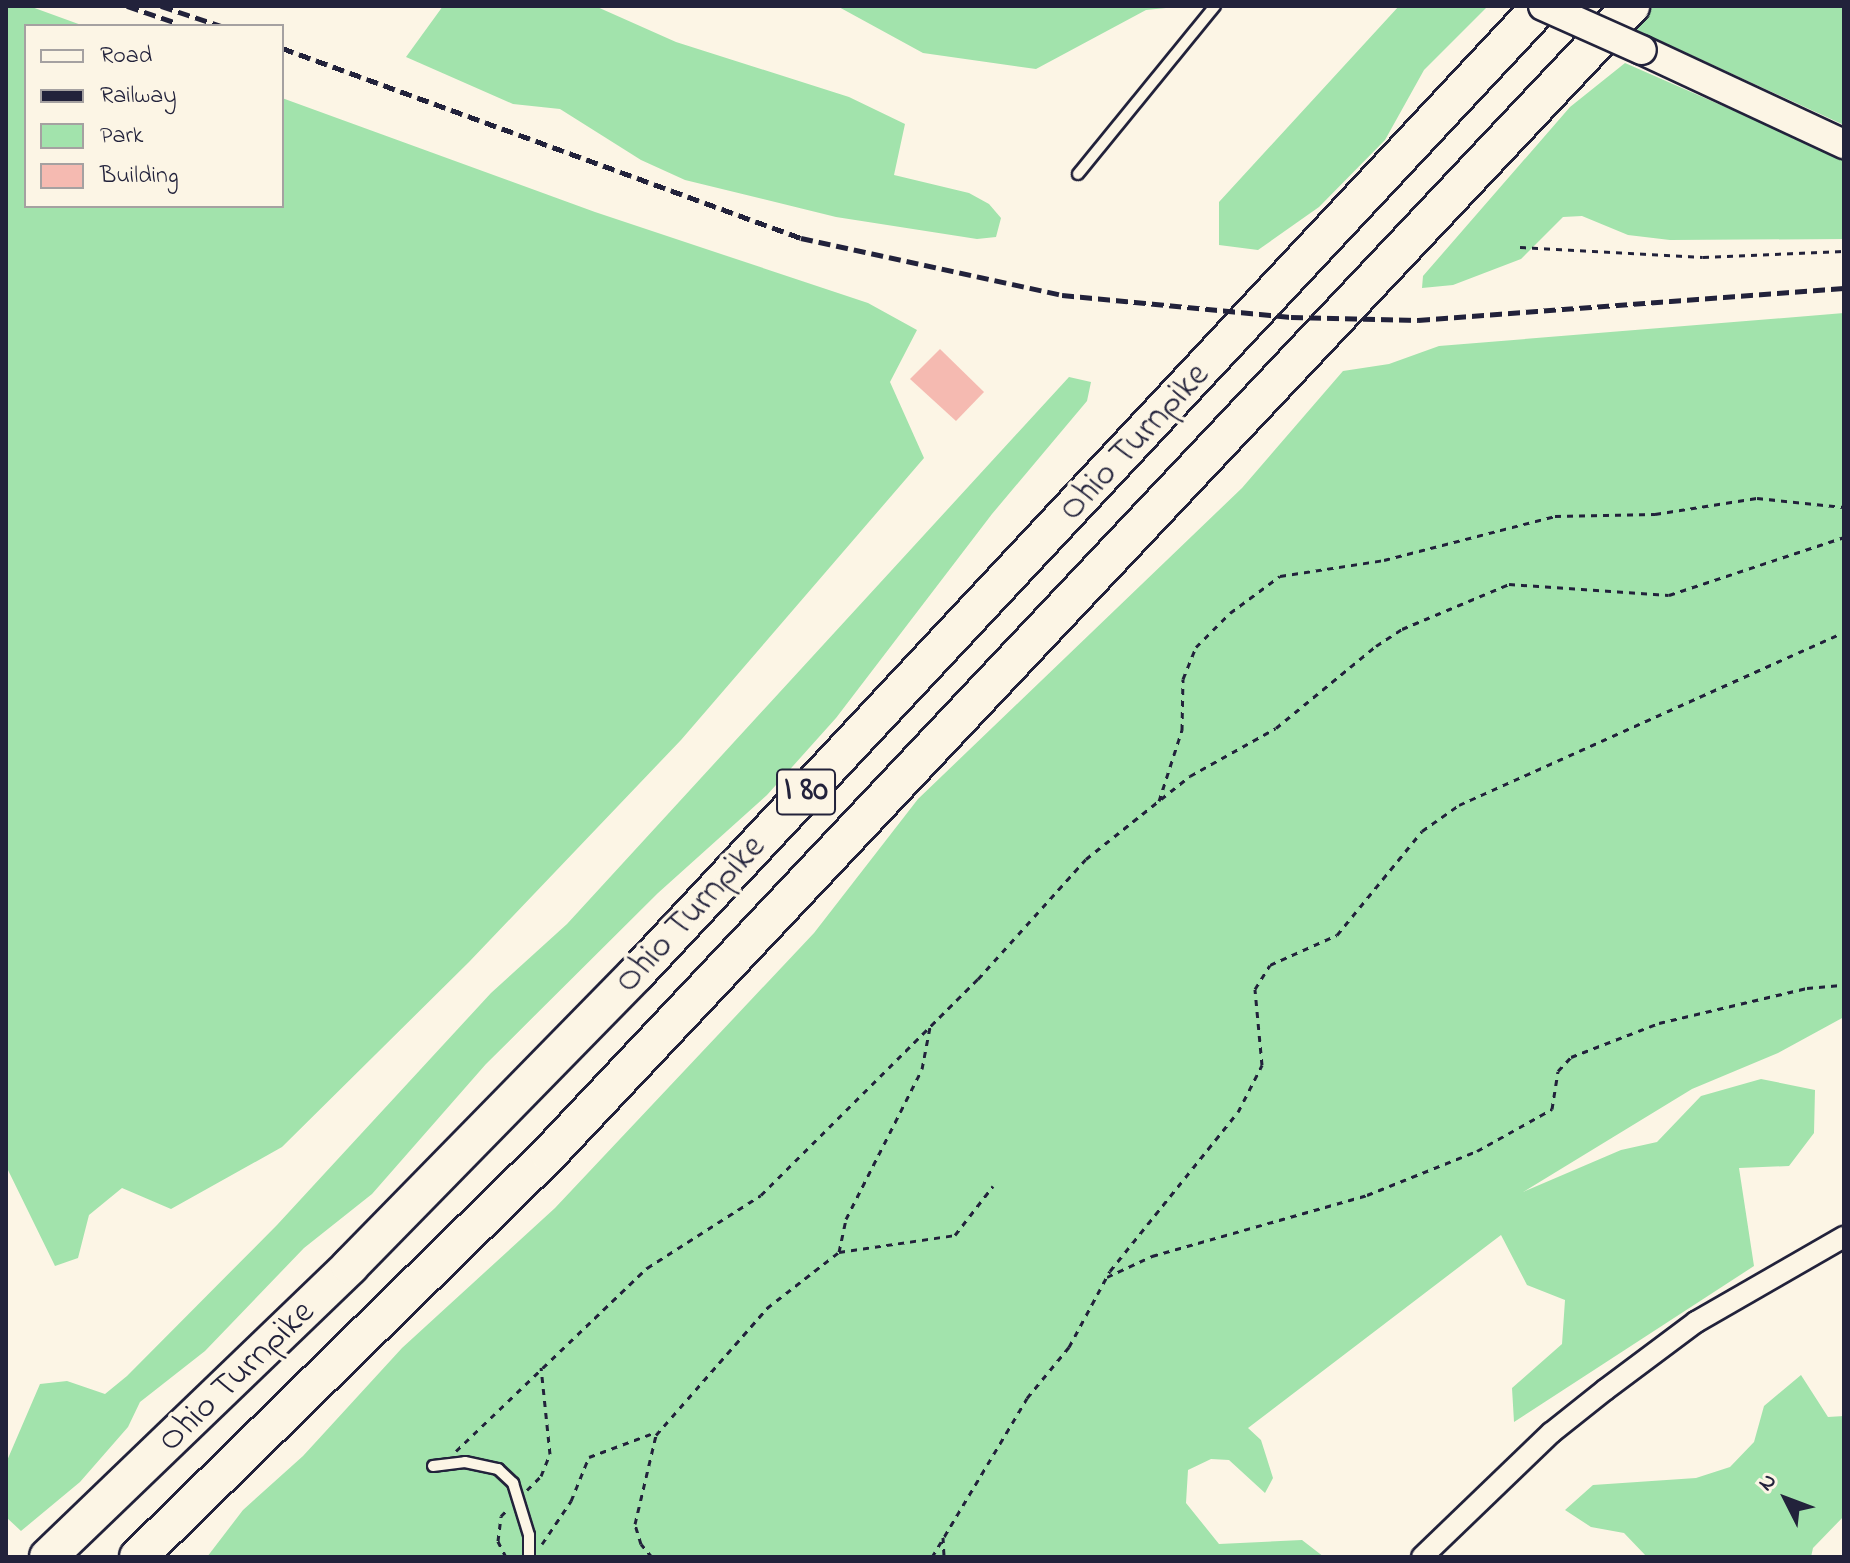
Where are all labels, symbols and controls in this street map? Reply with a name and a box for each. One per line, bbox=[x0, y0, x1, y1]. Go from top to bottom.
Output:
legend bbox=[24, 24, 284, 208]
text: Road bbox=[100, 39, 152, 74]
text: Railway bbox=[100, 79, 177, 114]
text: Park bbox=[100, 119, 143, 154]
text: Building bbox=[100, 159, 179, 194]
street label: Ohio Turnpike bbox=[1051, 355, 1219, 531]
road number: I 80 bbox=[776, 762, 836, 822]
street label: Ohio Turnpike bbox=[607, 827, 775, 1003]
street label: Ohio Turnpike bbox=[150, 1292, 324, 1462]
north arrow bbox=[1746, 1459, 1826, 1539]
text: N bbox=[1751, 1467, 1785, 1499]

